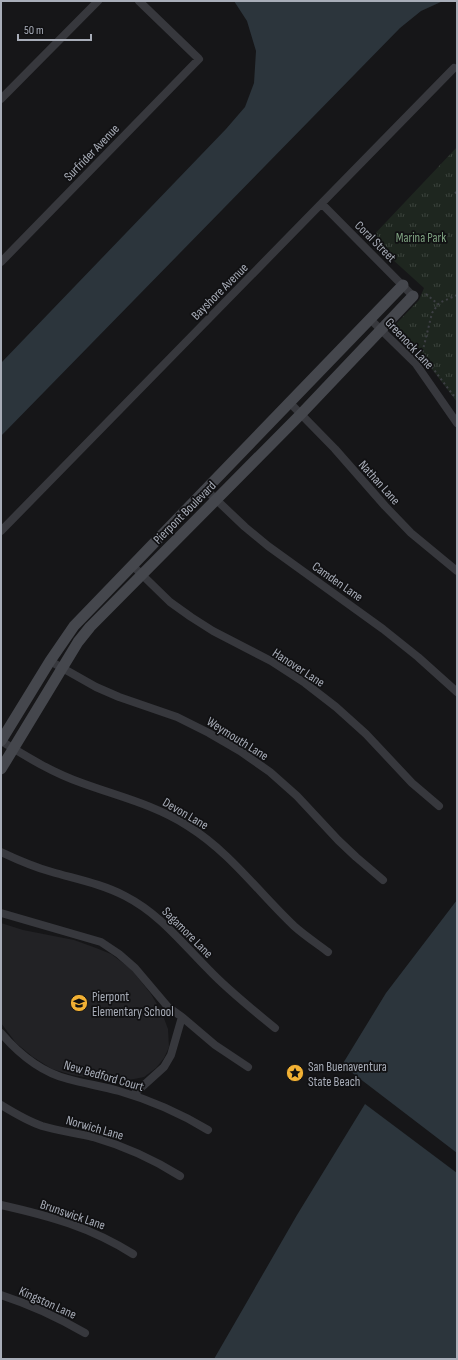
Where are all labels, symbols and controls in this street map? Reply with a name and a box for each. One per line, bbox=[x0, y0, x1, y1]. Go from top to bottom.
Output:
scale bar bbox=[18, 16, 91, 42]
text: 50 m bbox=[24, 23, 44, 38]
street label: Surfrider Avenue bbox=[61, 121, 123, 185]
street label: Coral Street bbox=[351, 218, 399, 266]
park label: Marina Park bbox=[396, 230, 446, 246]
street label: Bayshore Avenue bbox=[188, 260, 252, 324]
street label: Greenock Lane bbox=[381, 315, 437, 373]
street label: Nathan Lane bbox=[355, 457, 403, 508]
street label: Pierpont Boulevard bbox=[150, 478, 219, 547]
street label: Camden Lane bbox=[309, 559, 366, 605]
street label: Hanover Lane bbox=[269, 645, 328, 691]
street label: Weymouth Lane bbox=[204, 714, 271, 764]
street label: Devon Lane bbox=[160, 794, 211, 833]
street label: Sagamore Lane bbox=[158, 904, 216, 962]
place label: Pierpont Elementary School bbox=[92, 989, 174, 1020]
school or university icon: Pierpont Elementary School bbox=[69, 993, 89, 1013]
street label: New Bedford Court bbox=[62, 1057, 146, 1095]
place label: San Buenaventura State Beach bbox=[308, 1059, 387, 1090]
place icon: San Buenaventura State Beach bbox=[285, 1063, 305, 1083]
street label: Norwich Lane bbox=[64, 1112, 125, 1144]
street label: Brunswick Lane bbox=[38, 1196, 107, 1234]
street label: Kingston Lane bbox=[16, 1283, 79, 1323]

